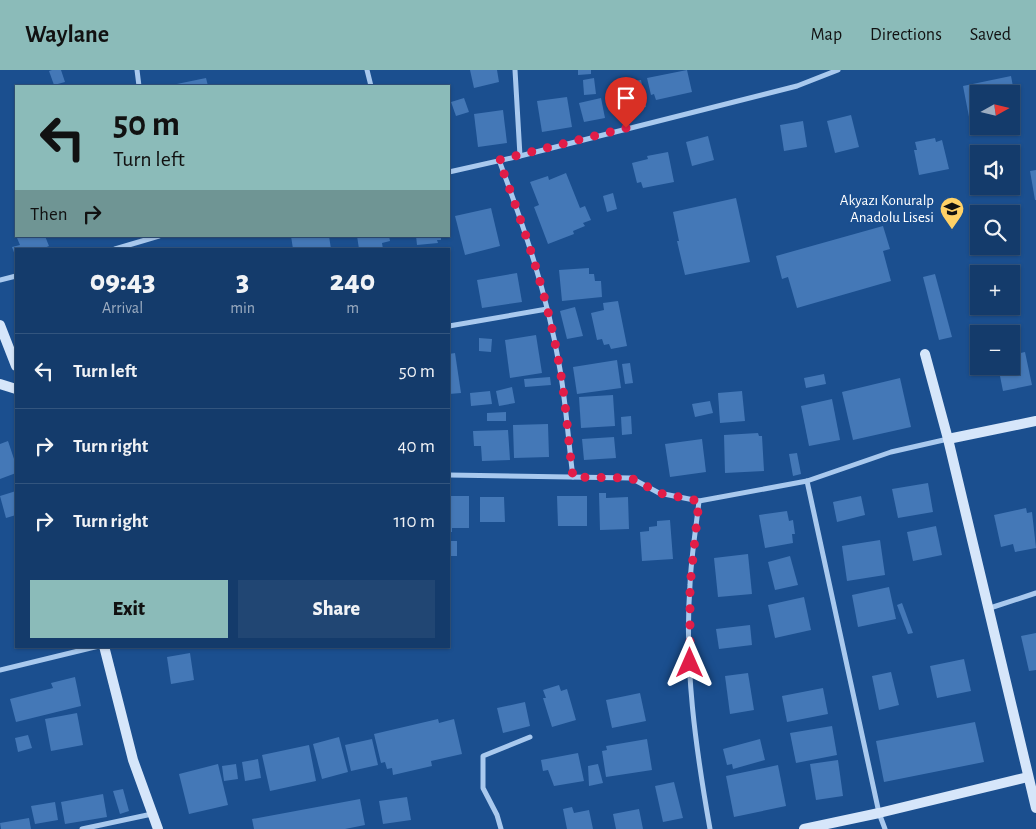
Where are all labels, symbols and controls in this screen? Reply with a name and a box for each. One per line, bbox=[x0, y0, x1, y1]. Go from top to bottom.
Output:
text: Waylane bbox=[25, 23, 109, 47]
text: Map bbox=[811, 26, 842, 44]
text: Directions bbox=[870, 26, 942, 44]
text: Saved bbox=[970, 26, 1011, 44]
pin bbox=[605, 77, 647, 128]
icon: arrive bbox=[612, 84, 640, 112]
north arrow bbox=[970, 85, 1020, 135]
map controls bbox=[970, 85, 1020, 375]
icon: left bbox=[30, 105, 95, 170]
text: 50 m bbox=[113, 107, 180, 142]
button: sound bbox=[970, 145, 1020, 195]
text: Turn left bbox=[113, 148, 185, 170]
place label: Akyazı Konuralp Anadolu Lisesi bbox=[840, 193, 934, 225]
school or university icon: Akyazı Konuralp Anadolu Lisesi bbox=[939, 196, 965, 230]
icon: right bbox=[78, 200, 106, 228]
text: Then bbox=[30, 205, 68, 224]
button: search bbox=[970, 205, 1020, 255]
button: + bbox=[970, 265, 1020, 315]
text: 09:43 bbox=[90, 266, 155, 296]
text: 3 bbox=[236, 266, 249, 296]
text: 240 bbox=[330, 266, 375, 296]
text: Arrival bbox=[102, 300, 143, 316]
text: min bbox=[230, 300, 255, 316]
text: m bbox=[346, 300, 359, 316]
button: − bbox=[970, 325, 1020, 375]
icon: left bbox=[30, 357, 58, 385]
text: Turn left bbox=[73, 362, 137, 381]
text: 50 m bbox=[399, 362, 435, 381]
icon: right bbox=[30, 432, 58, 460]
text: Turn right bbox=[73, 437, 148, 456]
text: 40 m bbox=[397, 437, 435, 456]
icon: right bbox=[30, 507, 58, 535]
text: Turn right bbox=[73, 512, 148, 531]
text: 110 m bbox=[394, 512, 435, 531]
button: Exit bbox=[30, 580, 228, 638]
button: Share bbox=[238, 580, 435, 638]
position arrow bbox=[663, 636, 715, 688]

